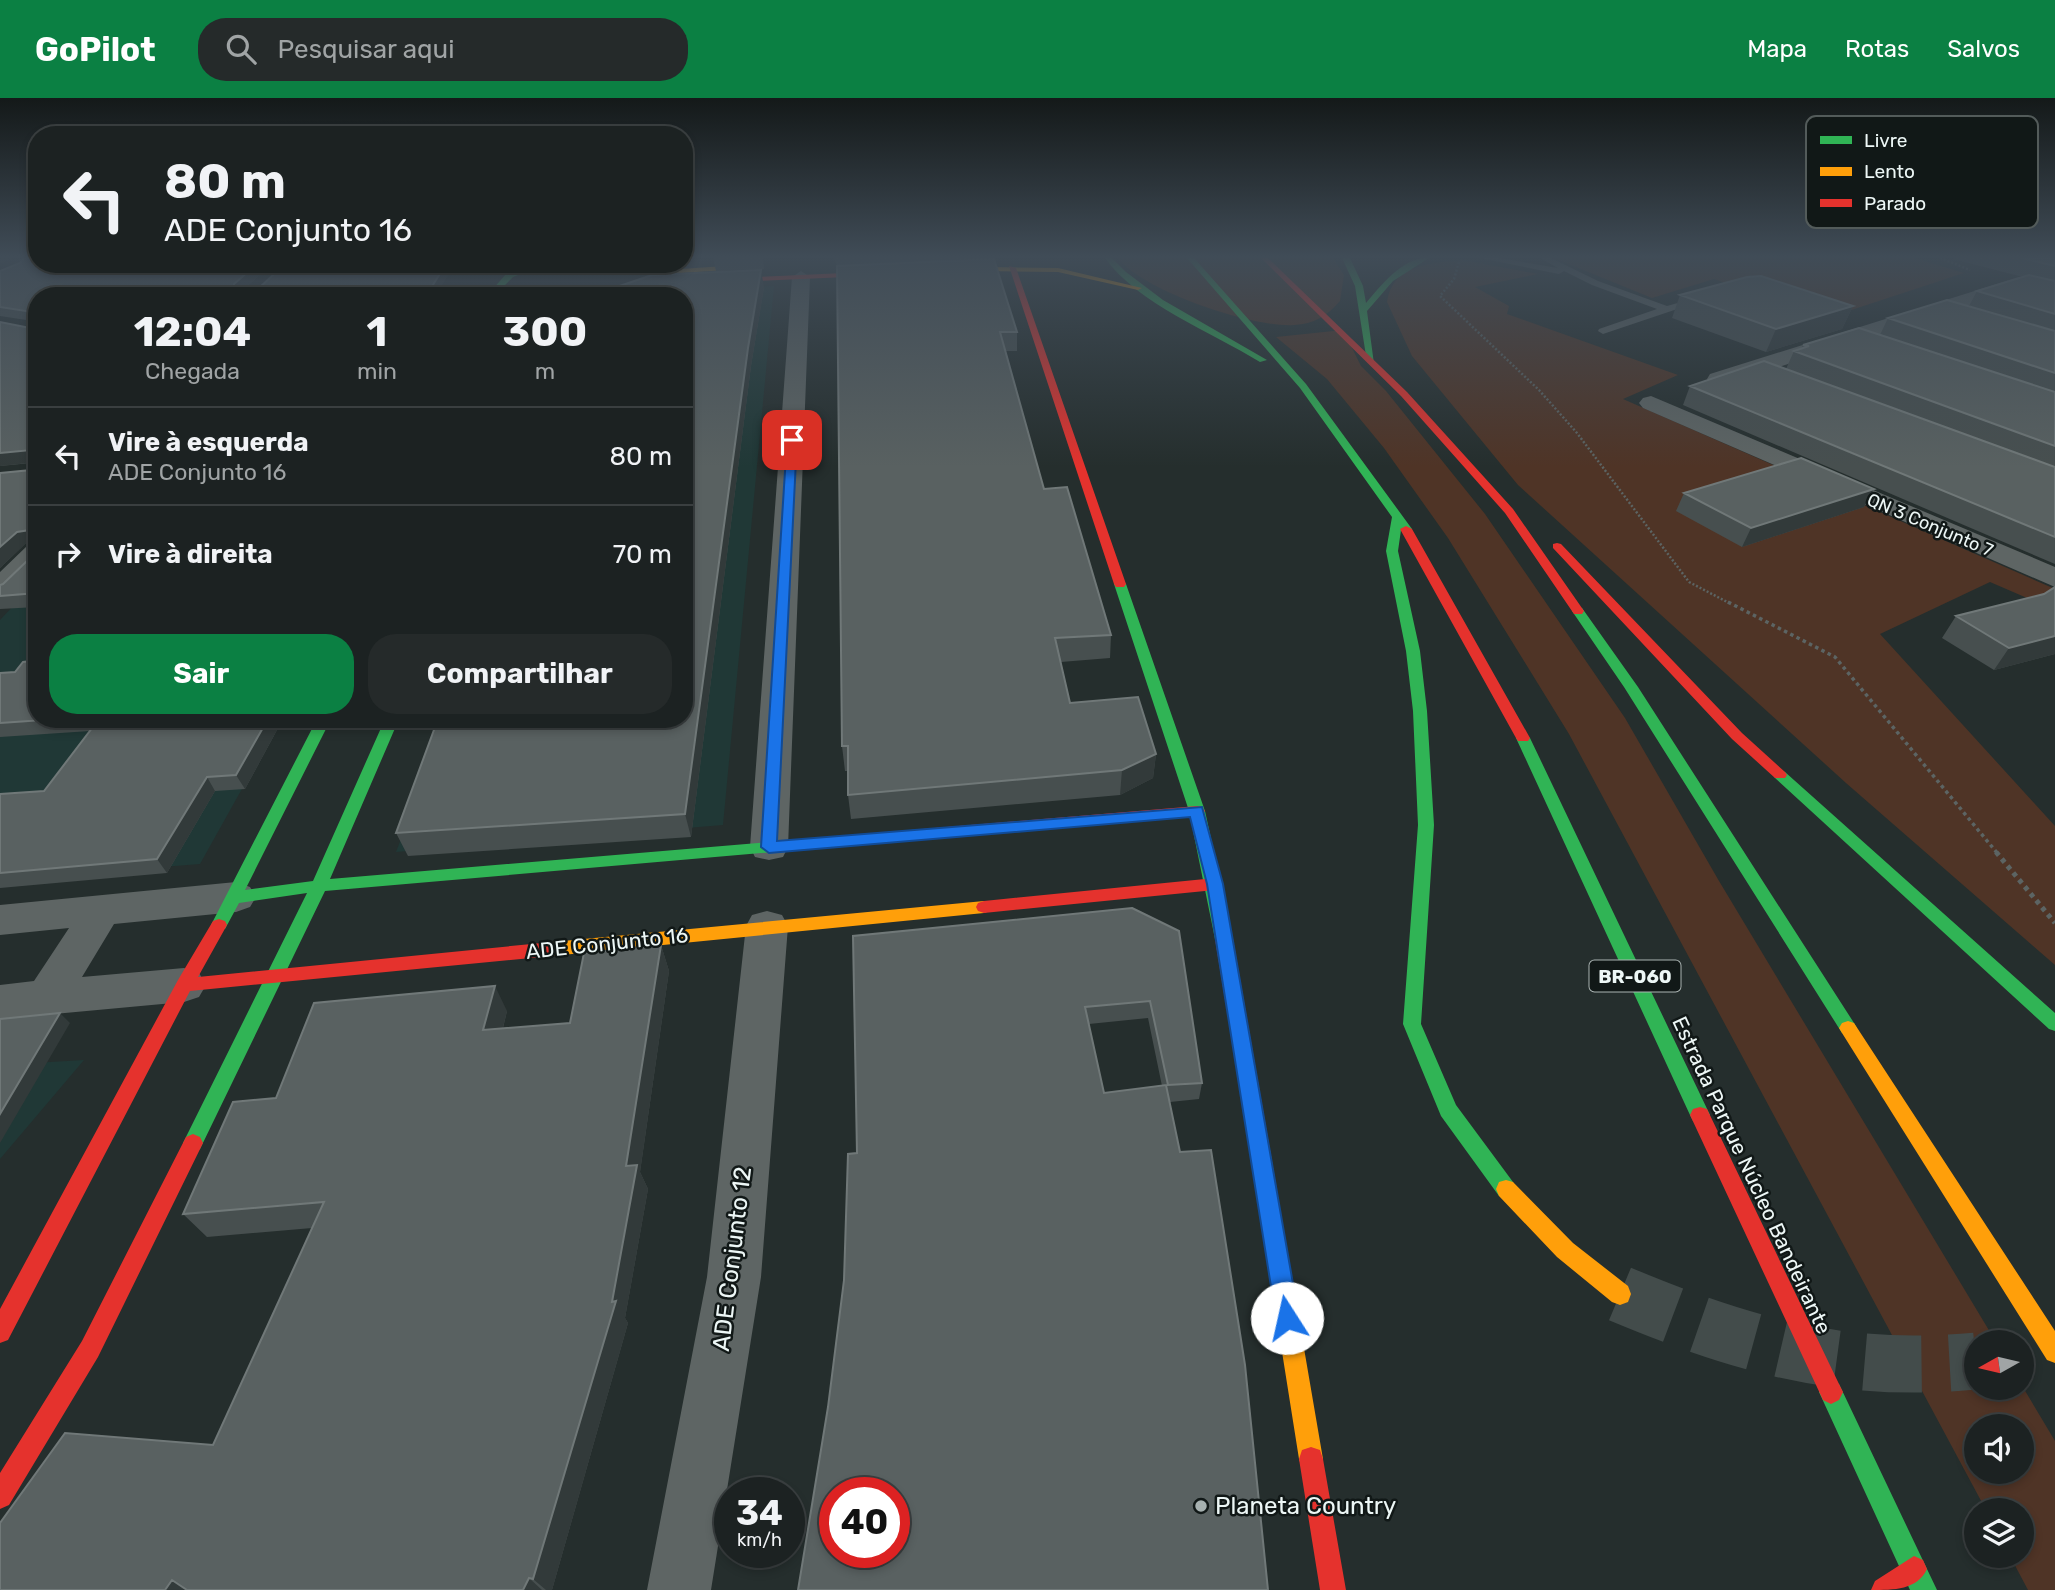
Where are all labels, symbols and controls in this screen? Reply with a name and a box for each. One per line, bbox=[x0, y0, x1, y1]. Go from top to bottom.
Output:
search box bbox=[198, 18, 688, 81]
text: GoPilot bbox=[35, 30, 156, 69]
icon: search bbox=[222, 30, 260, 68]
text: Pesquisar aqui bbox=[278, 34, 454, 65]
text: Mapa bbox=[1747, 35, 1807, 63]
text: Rotas bbox=[1845, 35, 1909, 63]
text: Salvos bbox=[1947, 35, 2020, 63]
legend bbox=[1806, 116, 2038, 228]
text: Livre bbox=[1864, 129, 1908, 152]
text: 80 m bbox=[164, 152, 286, 210]
icon: left bbox=[49, 154, 140, 245]
text: Lento bbox=[1864, 160, 1915, 183]
text: Parado bbox=[1864, 192, 1926, 215]
text: ADE Conjunto 16 bbox=[164, 211, 412, 249]
text: 12:04 bbox=[134, 307, 251, 357]
text: 1 bbox=[366, 307, 387, 357]
text: 300 bbox=[503, 307, 587, 357]
text: Chegada bbox=[145, 357, 240, 385]
text: min bbox=[357, 357, 397, 385]
text: m bbox=[535, 357, 555, 385]
pin bbox=[762, 410, 822, 470]
icon: arrive bbox=[773, 421, 811, 459]
text: Vire à esquerda bbox=[108, 427, 309, 458]
icon: left bbox=[49, 437, 87, 475]
text: 80 m bbox=[609, 441, 672, 472]
text: ADE Conjunto 16 bbox=[108, 458, 286, 486]
street label: QN 3 Conjunto 7 bbox=[1864, 489, 1996, 561]
icon: right bbox=[49, 535, 87, 573]
text: Vire à direita bbox=[108, 539, 273, 570]
text: 70 m bbox=[613, 539, 672, 570]
button: Sair bbox=[49, 634, 354, 714]
button: Compartilhar bbox=[368, 634, 672, 714]
street label: ADE Conjunto 16 bbox=[525, 922, 689, 964]
road number: BR-060 bbox=[1590, 960, 1680, 992]
street label: Estrada Parque Núcleo Bandeirante bbox=[1667, 1012, 1837, 1338]
street label: ADE Conjunto 12 bbox=[707, 1165, 757, 1353]
position arrow bbox=[1250, 1281, 1324, 1355]
north arrow bbox=[1964, 1330, 2034, 1400]
map controls bbox=[1964, 1330, 2034, 1568]
button: sound bbox=[1964, 1414, 2034, 1484]
speed limit sign: 40 bbox=[819, 1477, 910, 1568]
text: 34 bbox=[736, 1492, 783, 1534]
place label: Planeta Country bbox=[1215, 1492, 1396, 1520]
marker: Planeta Country bbox=[1193, 1498, 1209, 1514]
button: layers bbox=[1964, 1498, 2034, 1568]
text: km/h bbox=[737, 1529, 782, 1551]

